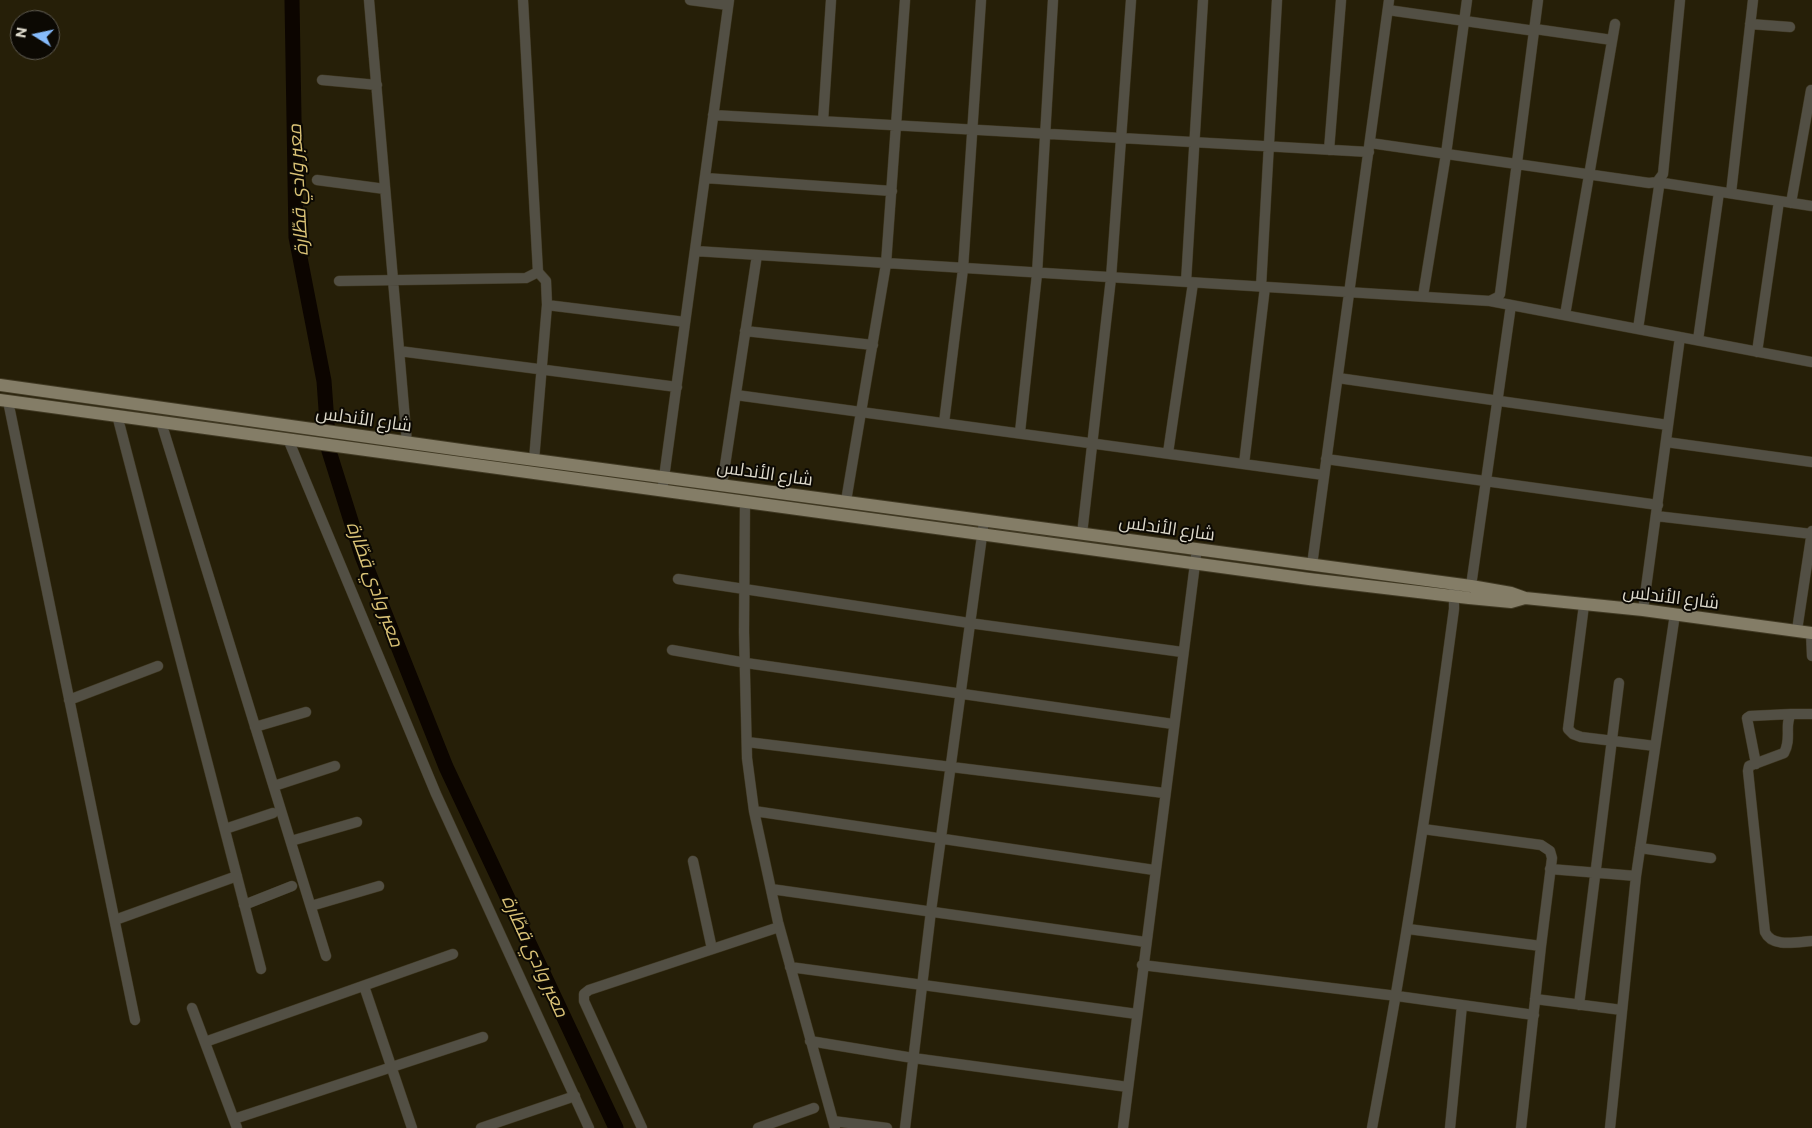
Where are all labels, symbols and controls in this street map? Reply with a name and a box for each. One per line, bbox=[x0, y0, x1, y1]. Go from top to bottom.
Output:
north arrow bbox=[10, 10, 60, 60]
text: N bbox=[11, 26, 30, 39]
water label: معبر وادي قطّارة bbox=[283, 124, 313, 256]
street label: شارع الأندلس bbox=[315, 402, 413, 436]
street label: شارع الأندلس bbox=[716, 456, 814, 490]
street label: شارع الأندلس bbox=[1118, 511, 1216, 545]
water label: معبر وادي قطّارة bbox=[342, 518, 408, 650]
street label: شارع الأندلس bbox=[1622, 580, 1720, 614]
water label: معبر وادي قطّارة bbox=[497, 891, 573, 1021]

